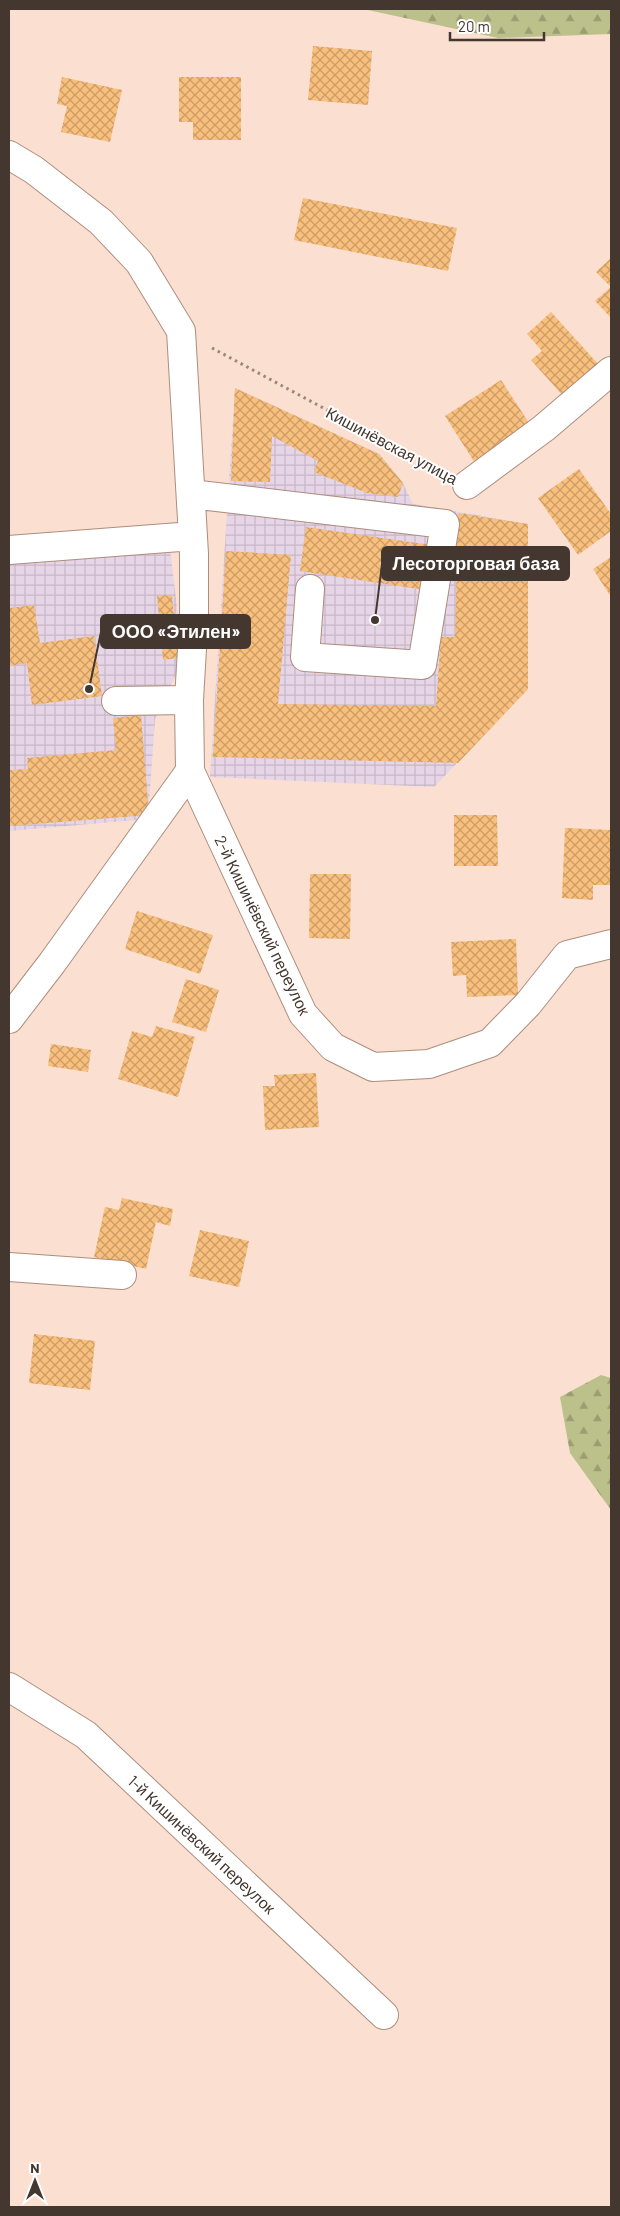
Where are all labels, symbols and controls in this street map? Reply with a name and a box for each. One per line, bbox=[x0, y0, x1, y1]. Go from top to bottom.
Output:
scale bar bbox=[450, 10, 544, 42]
text: 20 m bbox=[458, 17, 490, 35]
street label: Кишинёвская улица bbox=[323, 402, 461, 488]
callout: Лесоторговая база bbox=[382, 547, 569, 580]
text: Лесоторговая база bbox=[393, 552, 560, 574]
callout: ООО «Этилен» bbox=[101, 615, 250, 648]
text: ООО «Этилен» bbox=[112, 620, 240, 642]
street label: 2-й Кишинёвский переулок bbox=[211, 832, 315, 1019]
street label: 1-й Кишинёвский переулок bbox=[124, 1771, 280, 1918]
north arrow bbox=[10, 2156, 60, 2206]
text: N bbox=[30, 2159, 40, 2176]

